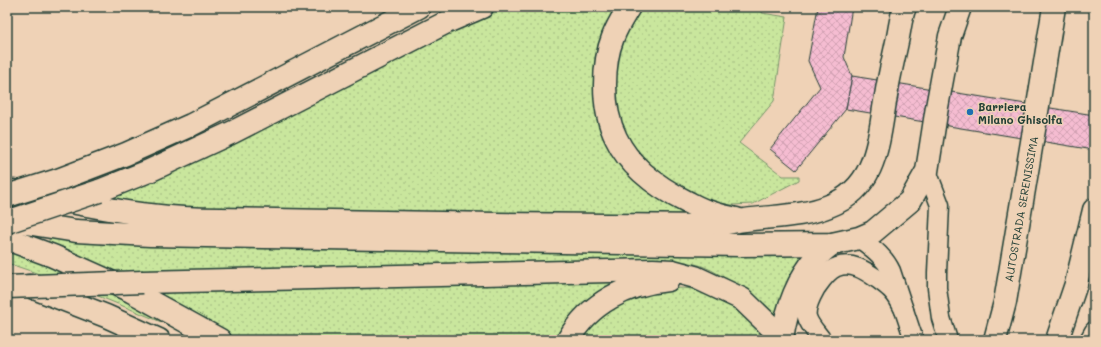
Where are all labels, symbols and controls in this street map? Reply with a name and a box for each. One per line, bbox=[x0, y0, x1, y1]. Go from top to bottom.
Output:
place label: Barriera Milano Ghisolfa bbox=[978, 99, 1063, 127]
marker: Barriera Milano Ghisolfa bbox=[965, 107, 975, 117]
street label: AUTOSTRADA SERENISSIMA bbox=[1001, 135, 1041, 283]

